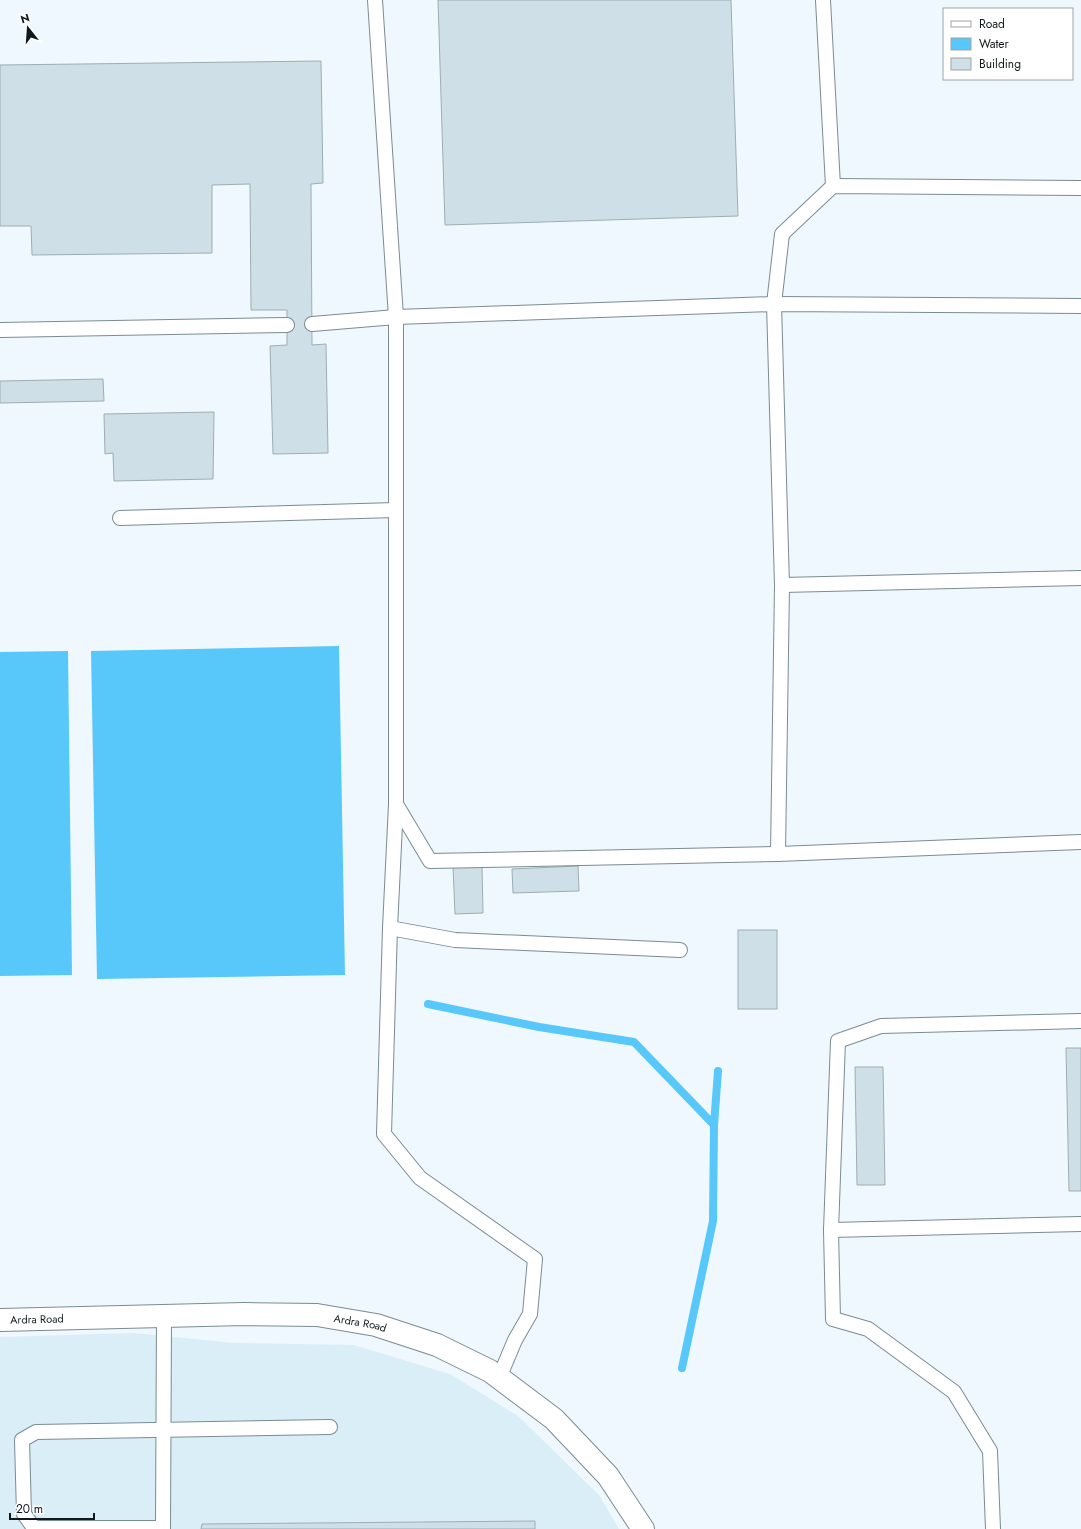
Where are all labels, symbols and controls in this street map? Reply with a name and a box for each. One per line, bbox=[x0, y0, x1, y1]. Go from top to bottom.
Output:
north arrow bbox=[8, 8, 48, 48]
legend bbox=[943, 8, 1073, 80]
text: N bbox=[19, 10, 32, 27]
text: Road bbox=[979, 15, 1005, 33]
text: Water bbox=[979, 35, 1010, 53]
text: Building bbox=[979, 55, 1021, 73]
street label: Ardra Road bbox=[10, 1310, 64, 1328]
street label: Ardra Road bbox=[333, 1310, 389, 1336]
scale bar bbox=[10, 1495, 94, 1521]
text: 20 m bbox=[16, 1500, 43, 1518]

